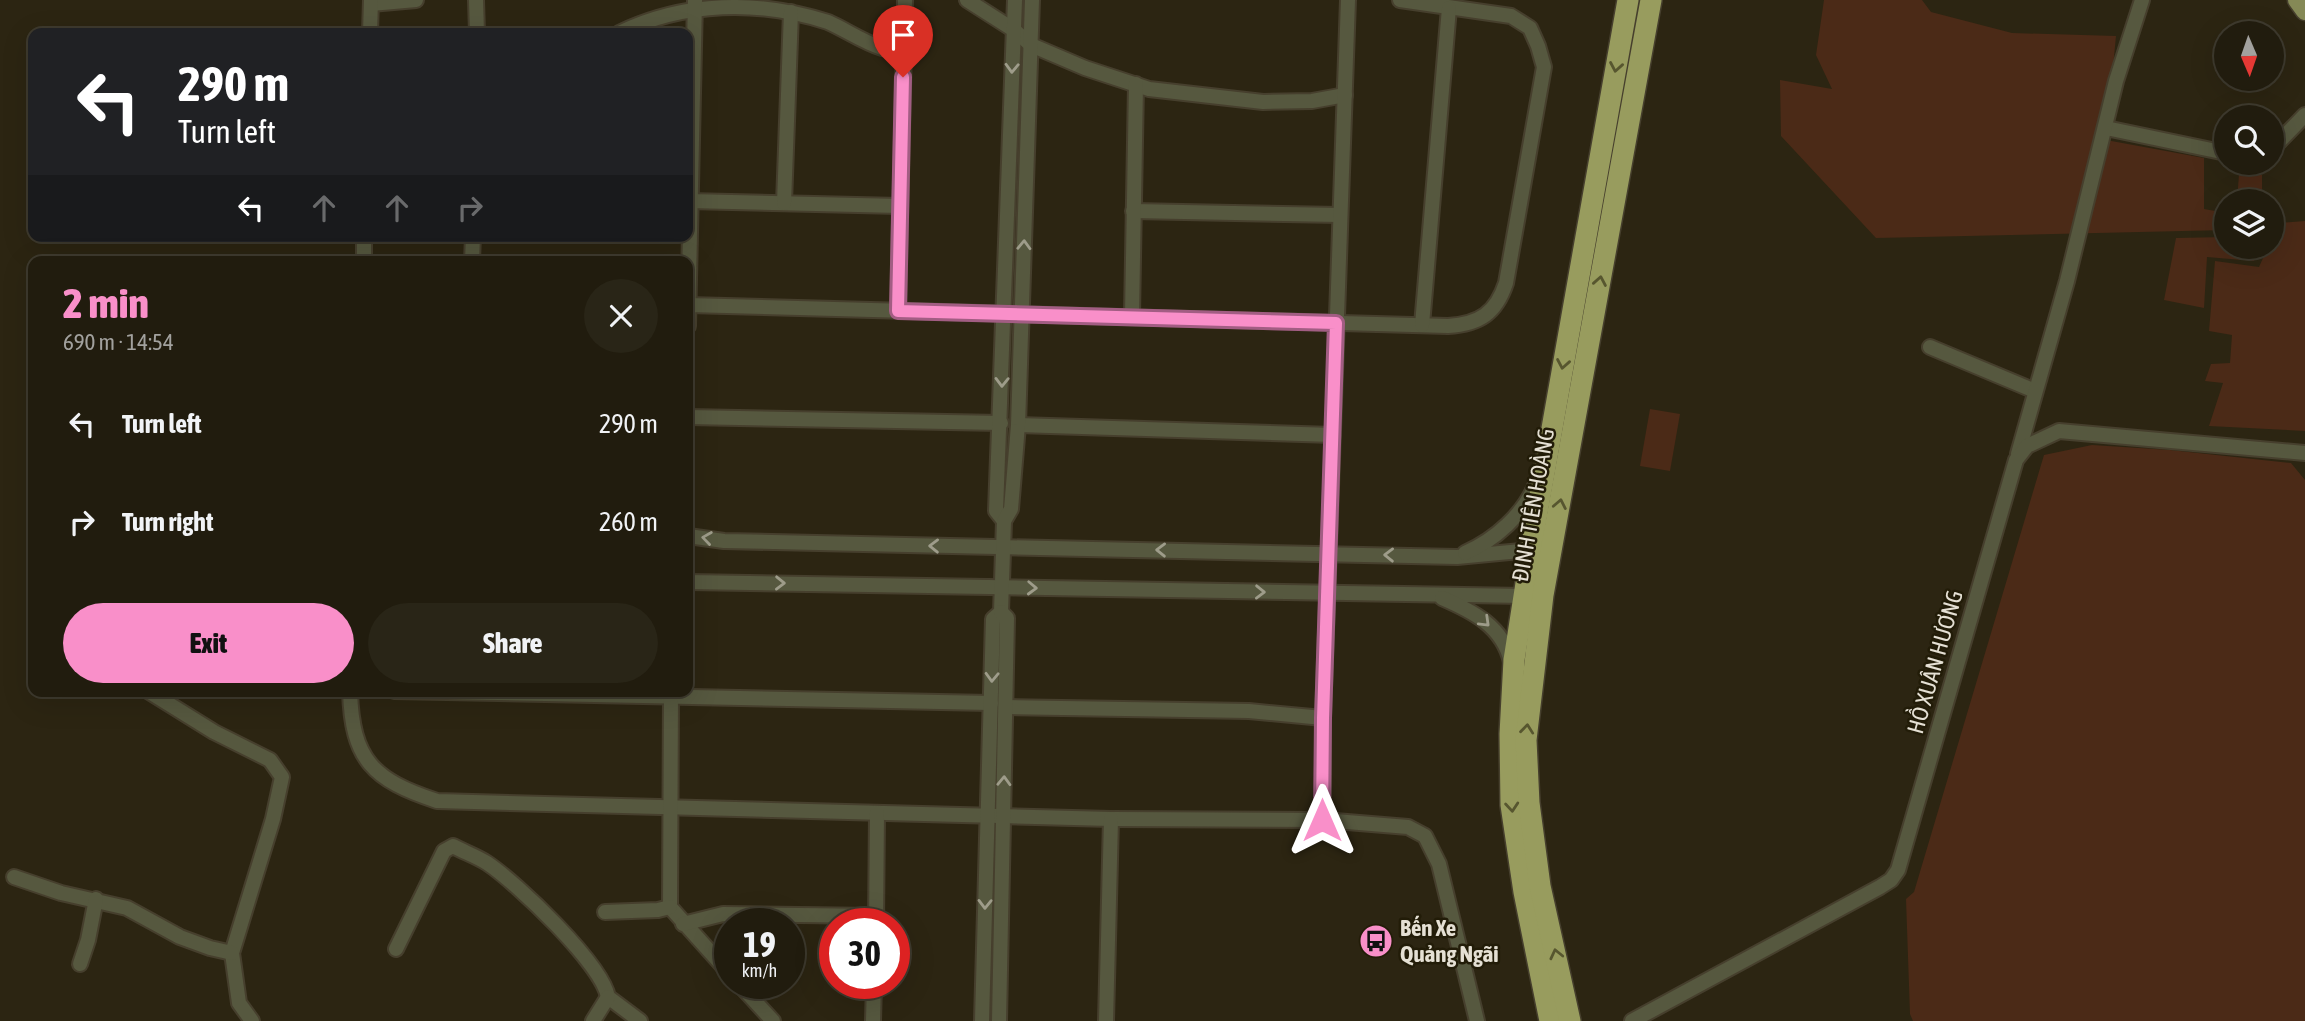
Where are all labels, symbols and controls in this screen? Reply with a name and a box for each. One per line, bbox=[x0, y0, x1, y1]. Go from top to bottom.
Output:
pin bbox=[873, 5, 933, 77]
icon: arrive bbox=[884, 16, 922, 54]
north arrow bbox=[2214, 21, 2284, 91]
map controls bbox=[2214, 21, 2284, 259]
text: 290 m bbox=[178, 55, 289, 111]
icon: left bbox=[63, 56, 154, 147]
one-way arrow bbox=[1609, 61, 1624, 73]
one-way arrow bbox=[1005, 63, 1020, 74]
button: search bbox=[2214, 105, 2284, 175]
text: Turn left bbox=[178, 113, 276, 150]
icon: left bbox=[232, 189, 270, 227]
icon: ahead bbox=[305, 189, 343, 227]
icon: ahead bbox=[378, 189, 416, 227]
icon: right bbox=[451, 189, 489, 227]
button: layers bbox=[2214, 189, 2284, 259]
one-way arrow bbox=[1017, 239, 1032, 250]
one-way arrow bbox=[1592, 275, 1607, 287]
text: 2 min bbox=[63, 279, 149, 327]
button: close bbox=[584, 279, 658, 353]
text: 690 m · 14:54 bbox=[63, 329, 174, 355]
one-way arrow bbox=[1557, 358, 1572, 370]
one-way arrow bbox=[994, 377, 1009, 388]
icon: left bbox=[63, 405, 101, 443]
text: Turn left bbox=[122, 409, 202, 439]
text: 290 m bbox=[599, 409, 658, 439]
street label: ĐINH TIÊN HOÀNG bbox=[1507, 426, 1559, 584]
one-way arrow bbox=[1551, 498, 1566, 510]
icon: right bbox=[63, 503, 101, 541]
text: Turn right bbox=[122, 507, 213, 537]
text: 260 m bbox=[599, 507, 658, 537]
one-way arrow bbox=[701, 531, 713, 546]
one-way arrow bbox=[928, 538, 939, 553]
one-way arrow bbox=[1156, 543, 1167, 558]
one-way arrow bbox=[1383, 547, 1394, 563]
one-way arrow bbox=[776, 575, 786, 591]
one-way arrow bbox=[1027, 581, 1038, 596]
one-way arrow bbox=[1255, 584, 1266, 600]
street label: HỒ XUÂN HƯƠNG bbox=[1900, 587, 1968, 737]
button: Exit bbox=[63, 603, 354, 683]
button: Share bbox=[368, 603, 658, 683]
one-way arrow bbox=[1477, 614, 1490, 627]
one-way arrow bbox=[984, 672, 999, 683]
one-way arrow bbox=[1520, 724, 1535, 735]
one-way arrow bbox=[996, 776, 1011, 787]
position arrow bbox=[1285, 783, 1359, 857]
one-way arrow bbox=[1504, 802, 1519, 813]
one-way arrow bbox=[977, 899, 993, 910]
speed limit sign: 30 bbox=[819, 908, 910, 999]
place label: Bến Xe Quảng Ngãi bbox=[1400, 915, 1498, 967]
bus stop icon: Bến Xe Quảng Ngãi bbox=[1357, 922, 1395, 960]
text: 19 bbox=[743, 924, 776, 964]
one-way arrow bbox=[1549, 948, 1564, 960]
text: km/h bbox=[742, 960, 777, 981]

